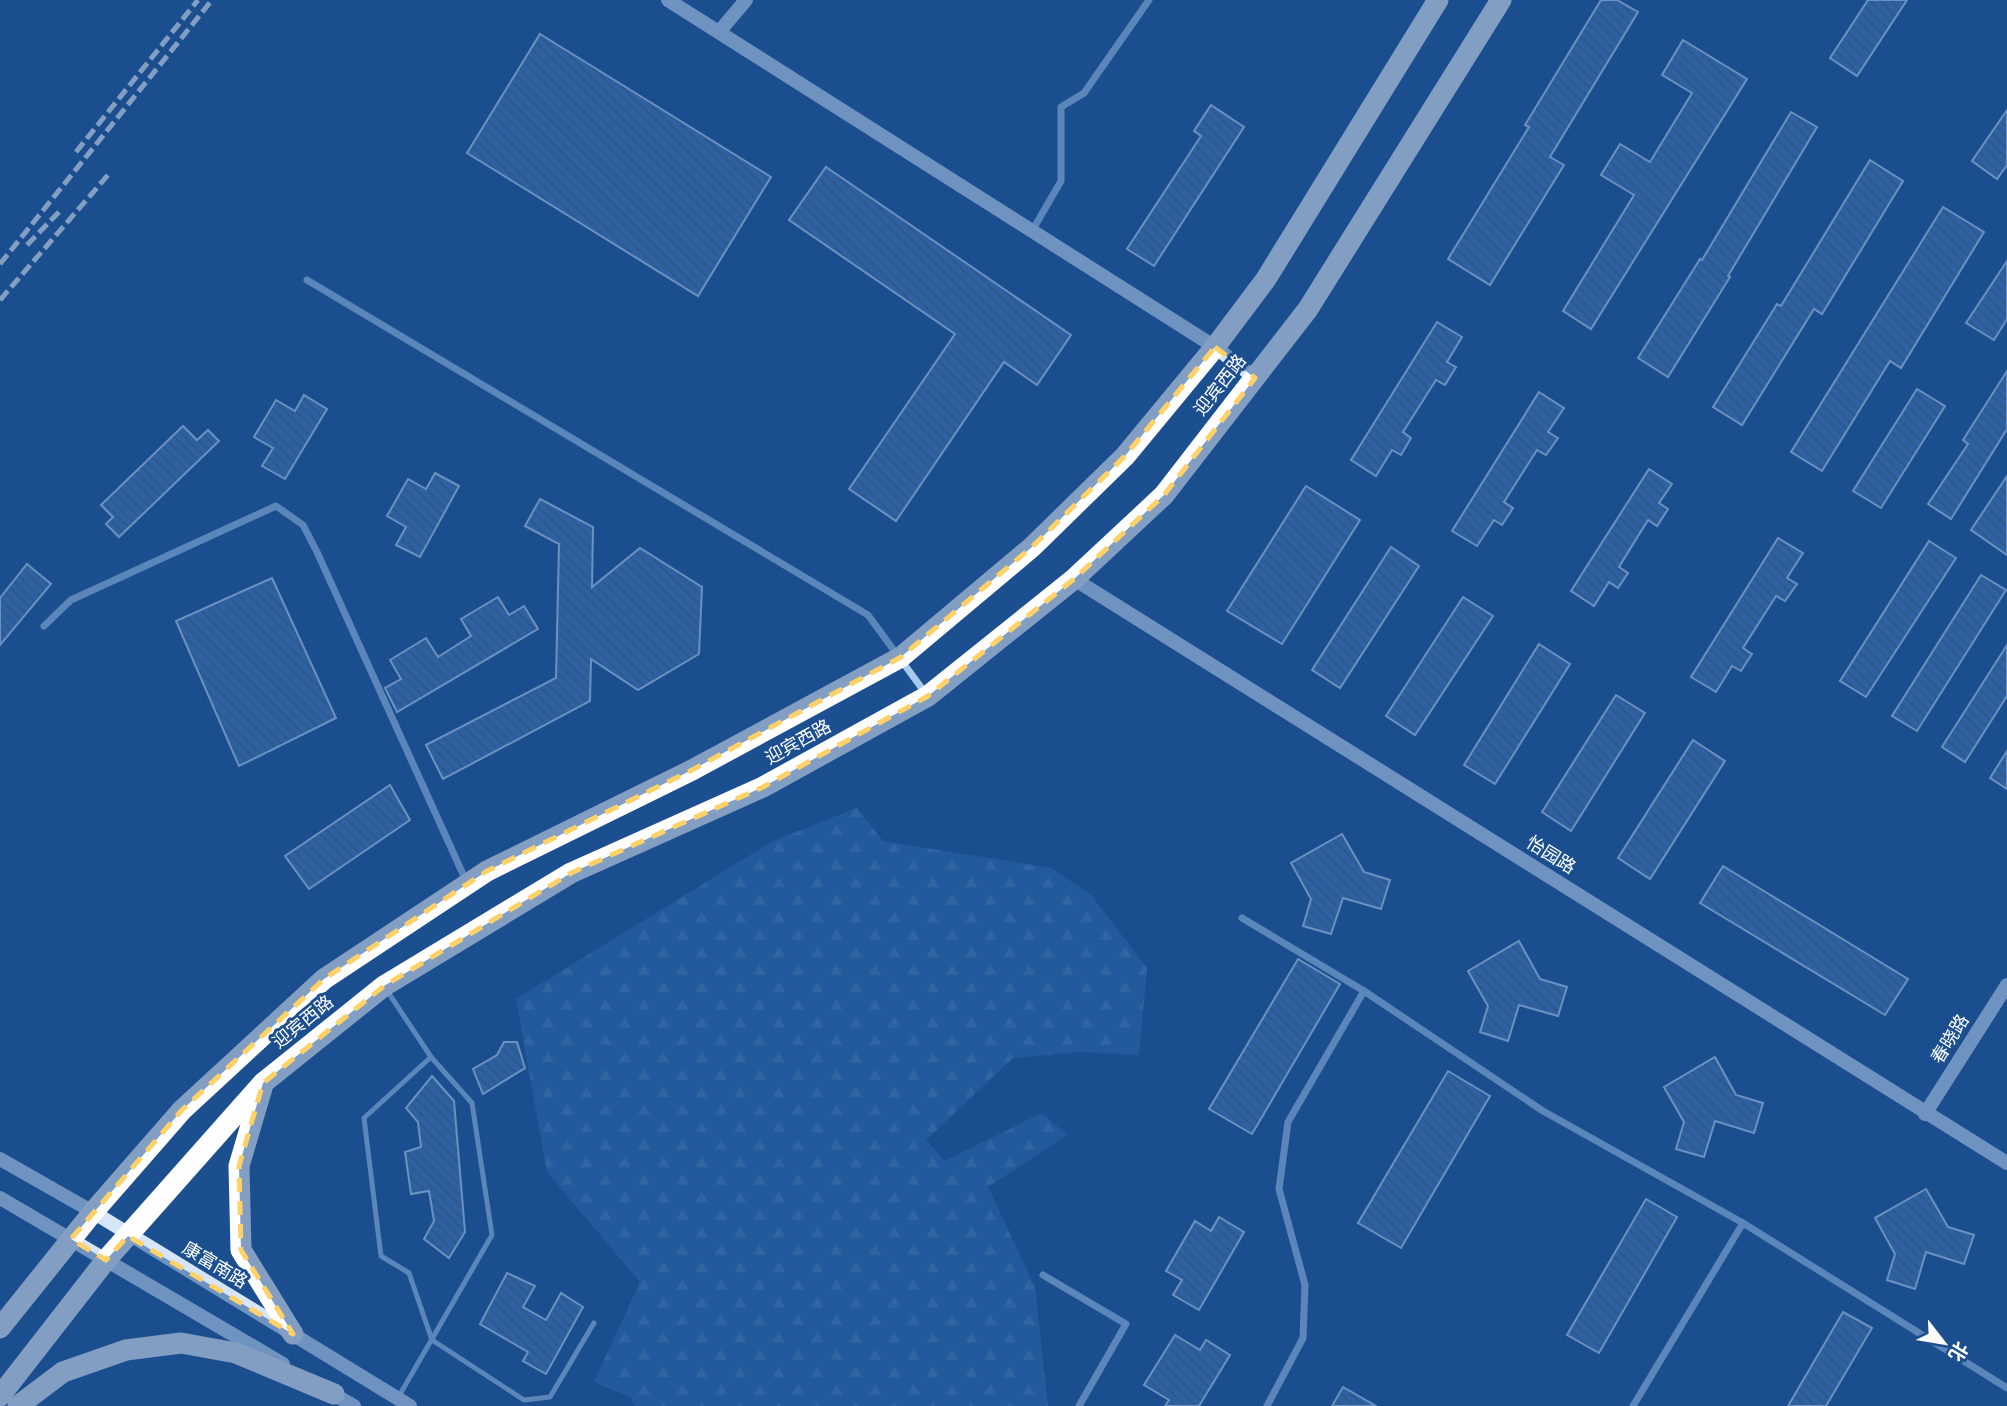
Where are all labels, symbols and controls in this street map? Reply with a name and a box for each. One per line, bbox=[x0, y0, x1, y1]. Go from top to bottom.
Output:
street label: 迎宾西路 bbox=[1189, 350, 1251, 420]
street label: 迎宾西路 bbox=[761, 715, 835, 769]
street label: 怡园路 bbox=[1522, 831, 1580, 879]
street label: 迎宾西路 bbox=[268, 991, 338, 1053]
street label: 春晓路 bbox=[1926, 1010, 1974, 1068]
street label: 康富南路 bbox=[178, 1237, 252, 1293]
north arrow bbox=[1909, 1308, 1979, 1378]
text: 北 bbox=[1943, 1337, 1973, 1366]

